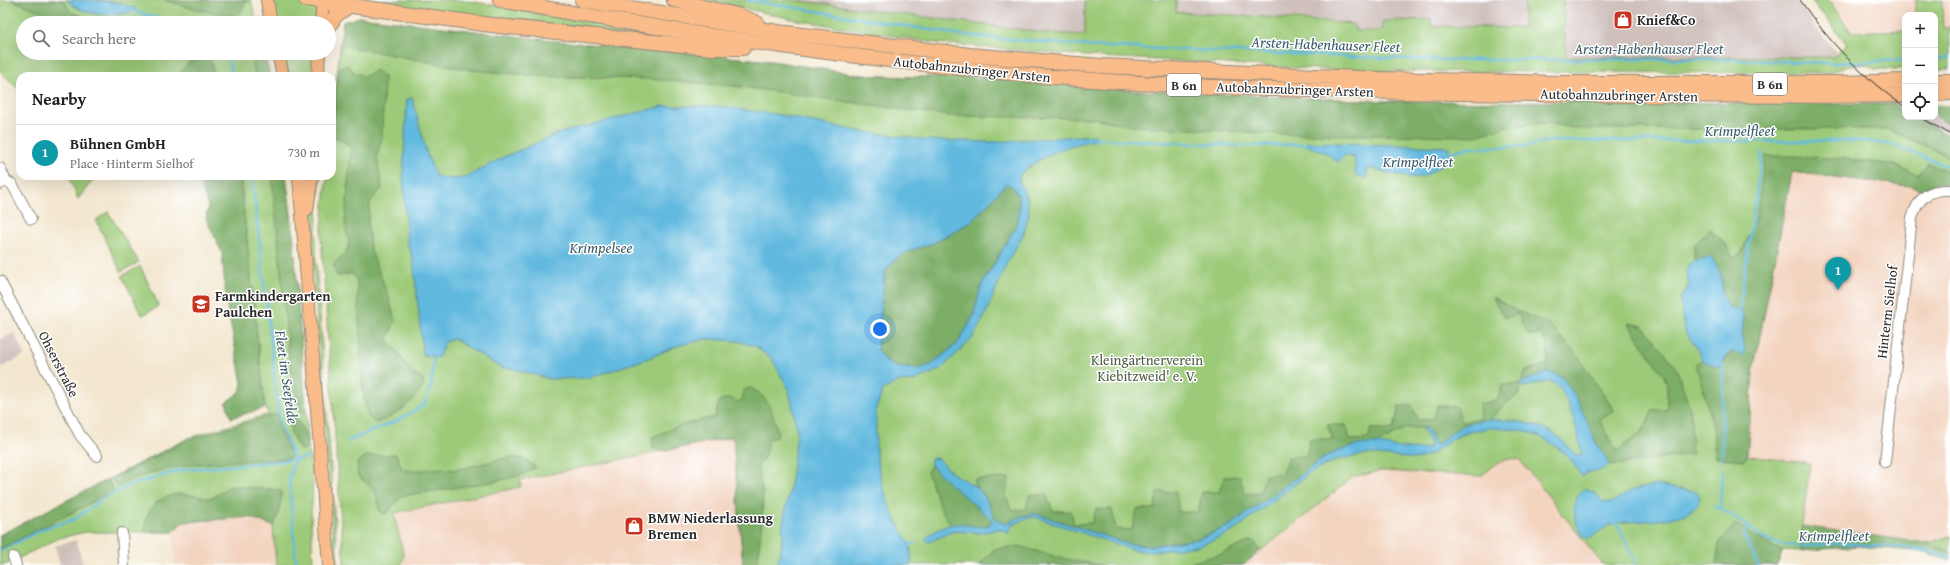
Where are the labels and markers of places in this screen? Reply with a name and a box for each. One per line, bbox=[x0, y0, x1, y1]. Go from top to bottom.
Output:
shop icon: Knief&Co bbox=[1612, 9, 1634, 31]
place label: Knief&Co bbox=[1637, 10, 1696, 30]
pin: 1 bbox=[1825, 257, 1851, 290]
place label: Farmkindergarten Paulchen bbox=[215, 286, 331, 322]
school or university icon: Farmkindergarten Paulchen bbox=[190, 293, 212, 315]
place label: BMW Niederlassung Bremen bbox=[648, 508, 773, 544]
shop icon: BMW Niederlassung Bremen bbox=[623, 515, 645, 537]

